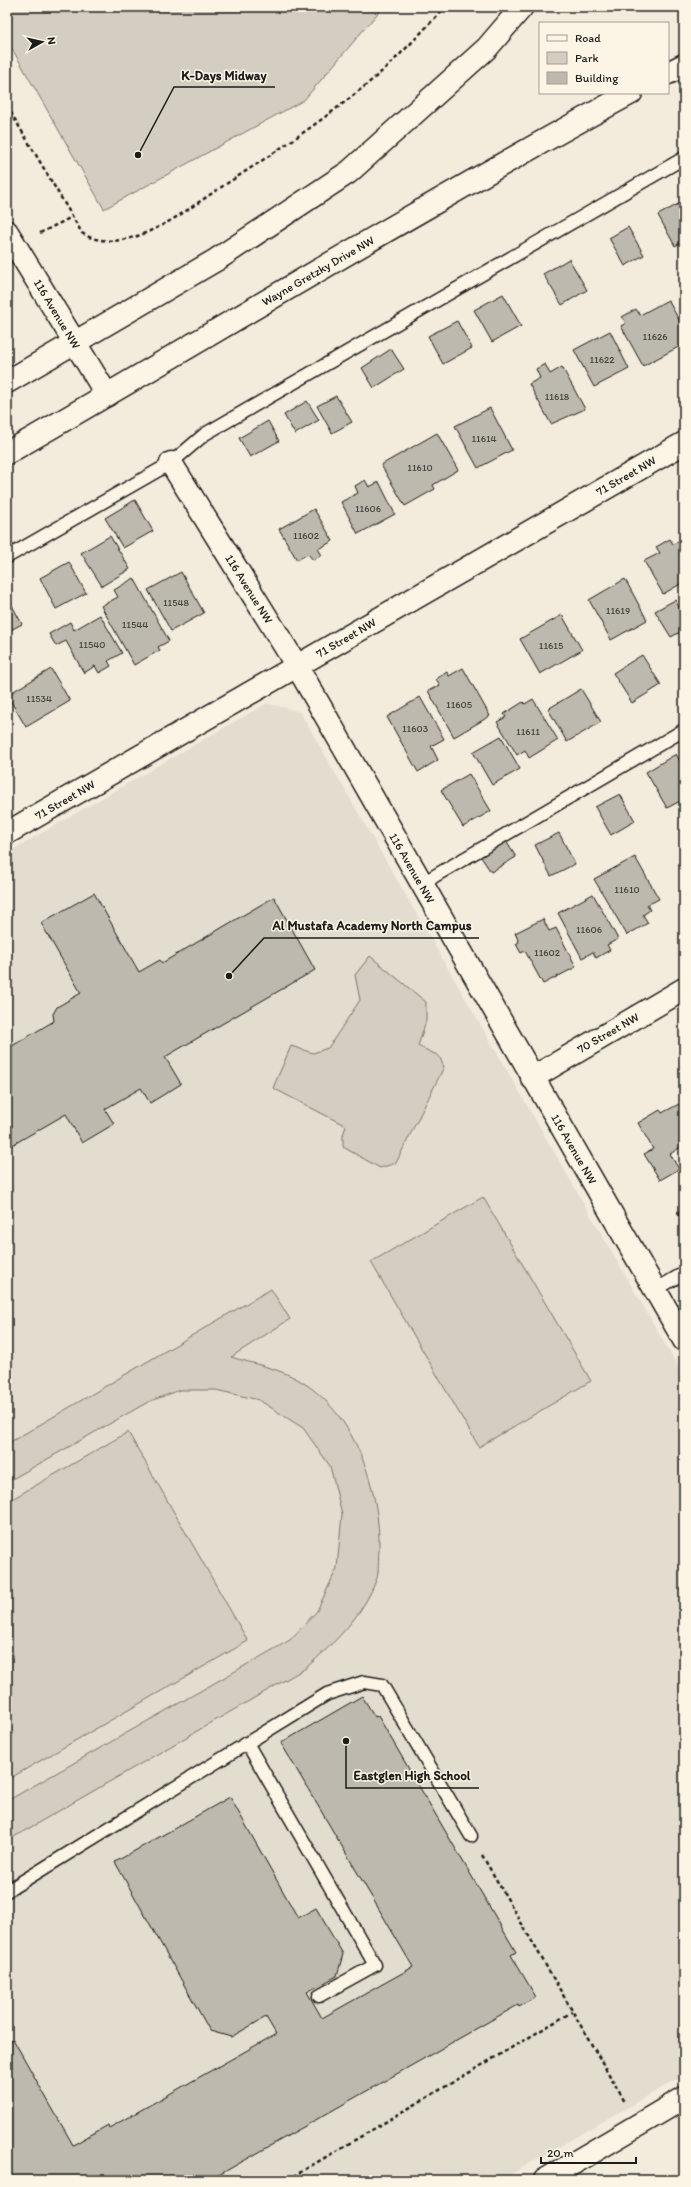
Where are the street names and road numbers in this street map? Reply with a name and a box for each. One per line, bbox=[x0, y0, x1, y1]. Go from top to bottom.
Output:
street label: Wayne Gretzky Drive NW bbox=[259, 233, 377, 309]
street label: 116 Avenue NW bbox=[31, 277, 83, 351]
street label: 71 Street NW bbox=[593, 453, 659, 499]
street label: 116 Avenue NW bbox=[222, 552, 276, 626]
street label: 71 Street NW bbox=[313, 615, 379, 661]
street label: 71 Street NW bbox=[32, 777, 98, 823]
street label: 116 Avenue NW bbox=[386, 830, 438, 906]
street label: 70 Street NW bbox=[575, 1010, 641, 1056]
street label: 116 Avenue NW bbox=[548, 1111, 600, 1187]

